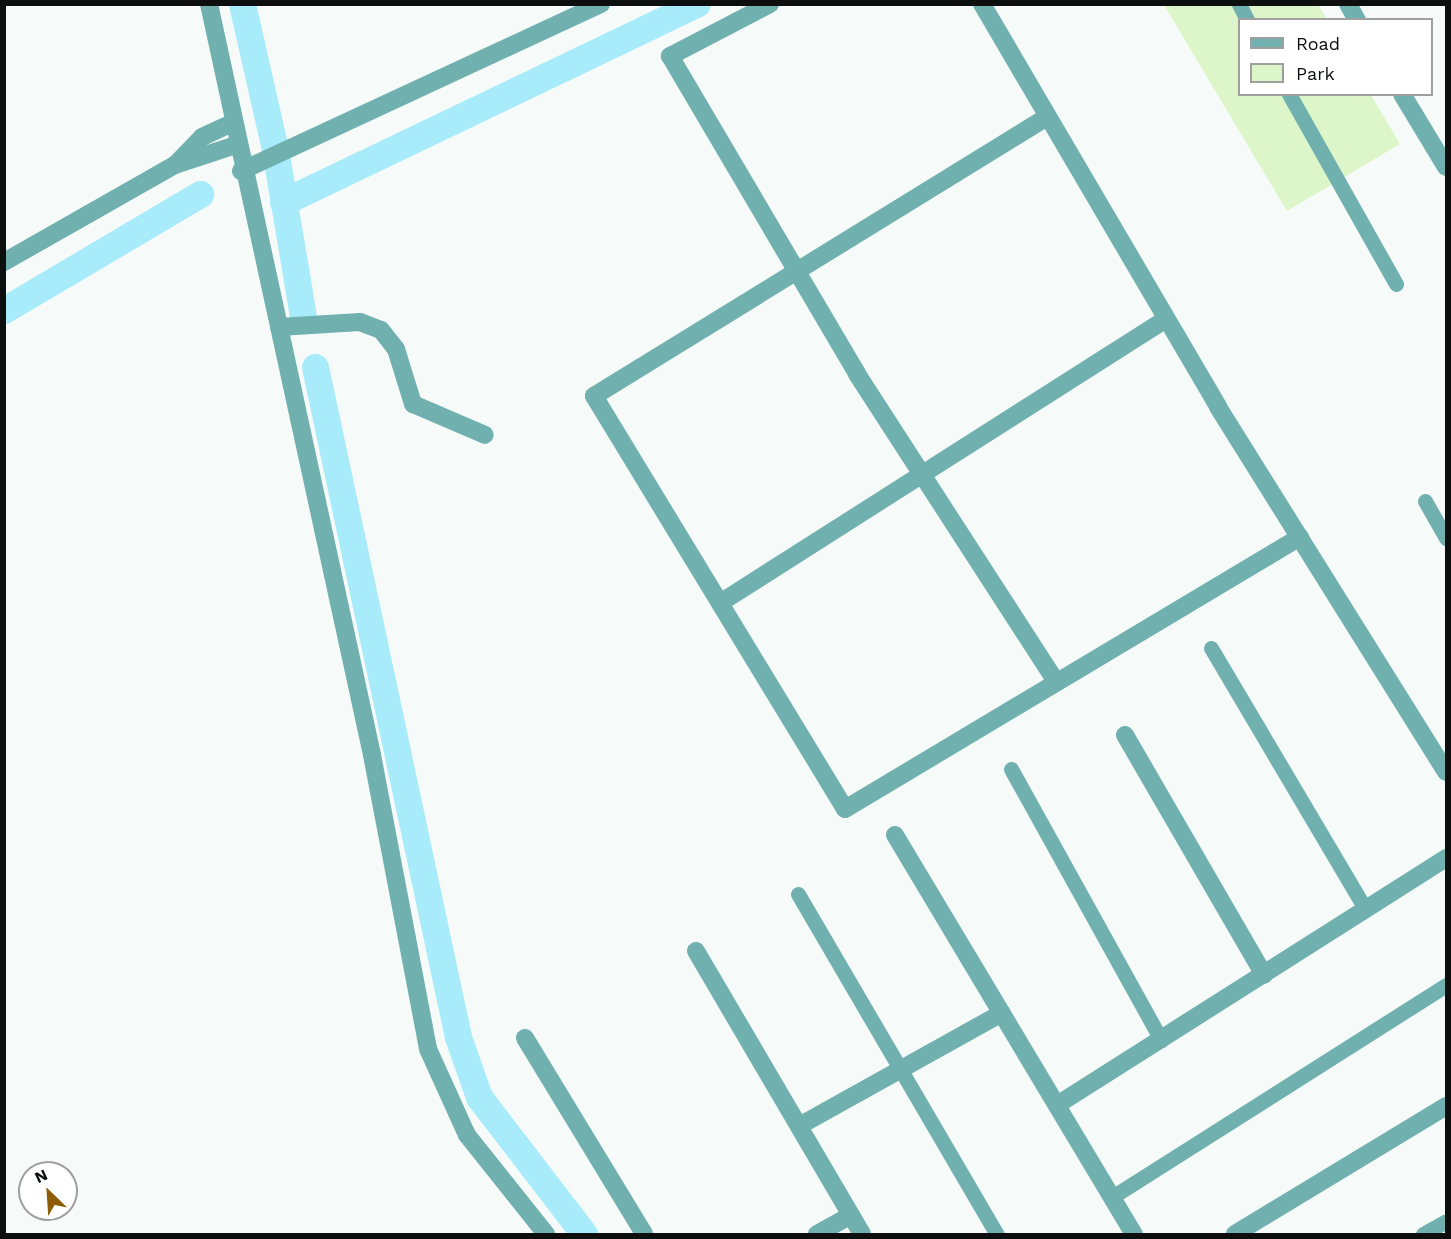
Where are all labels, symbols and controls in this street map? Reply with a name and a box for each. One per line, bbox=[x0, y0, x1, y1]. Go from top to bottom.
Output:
legend bbox=[1238, 18, 1433, 96]
text: Road bbox=[1296, 33, 1340, 54]
text: Park bbox=[1296, 63, 1335, 84]
north arrow bbox=[18, 1161, 78, 1221]
text: N bbox=[32, 1165, 50, 1187]

